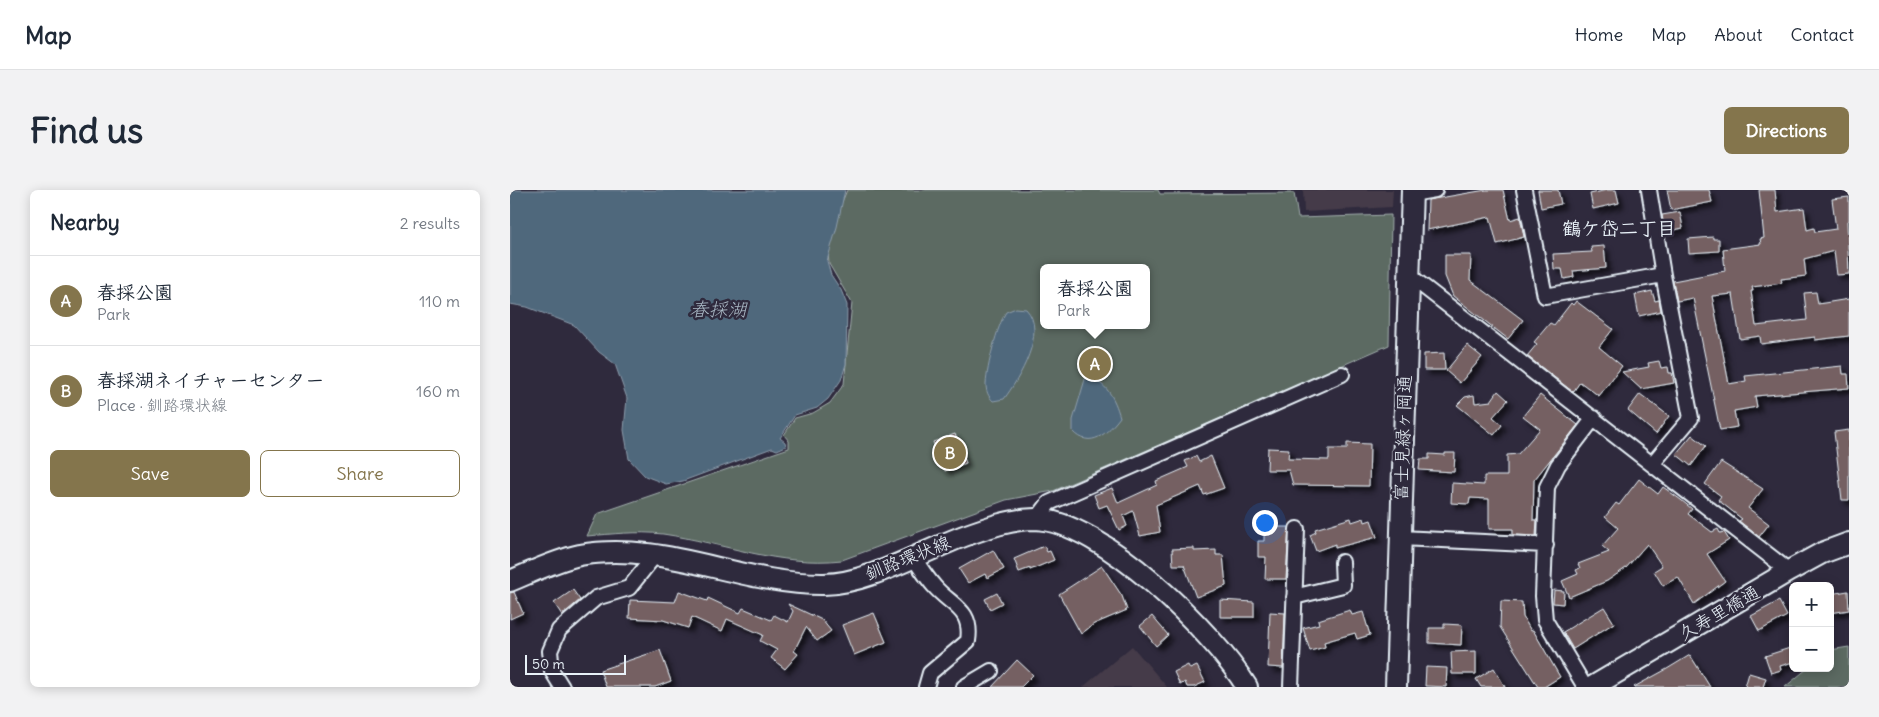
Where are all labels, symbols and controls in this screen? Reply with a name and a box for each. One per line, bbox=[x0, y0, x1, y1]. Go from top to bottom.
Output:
text: Map bbox=[25, 20, 72, 50]
text: Home bbox=[1575, 23, 1623, 46]
text: Map bbox=[1651, 23, 1686, 46]
text: About bbox=[1714, 23, 1762, 46]
text: Contact bbox=[1790, 23, 1854, 46]
button: Directions bbox=[1724, 107, 1849, 154]
text: Find us bbox=[30, 108, 143, 152]
text: Nearby bbox=[50, 209, 120, 236]
text: 2 results bbox=[400, 213, 460, 233]
district label: 鶴ケ岱二丁目 bbox=[1562, 216, 1676, 240]
popup bbox=[1040, 264, 1150, 329]
text: 春採公園 bbox=[1057, 276, 1133, 300]
text: 春採公園 bbox=[97, 280, 173, 304]
text: A bbox=[61, 291, 71, 311]
text: 110 m bbox=[419, 291, 460, 311]
water label: 春採湖 bbox=[689, 297, 748, 321]
text: Park bbox=[1057, 300, 1090, 320]
text: Park bbox=[97, 304, 130, 324]
pin: A bbox=[1079, 345, 1111, 383]
text: 春採湖ネイチャーセンター bbox=[97, 368, 324, 392]
street label: 富士見緑ヶ岡通 bbox=[1389, 375, 1416, 501]
text: B bbox=[61, 381, 71, 401]
text: 160 m bbox=[416, 381, 460, 401]
text: Place · 釧路環状線 bbox=[97, 395, 227, 415]
pin: B bbox=[934, 434, 966, 472]
button: Save bbox=[50, 450, 250, 497]
button: Share bbox=[260, 450, 460, 497]
your location bbox=[1252, 510, 1278, 536]
street label: 釧路環状線 bbox=[862, 530, 954, 585]
street label: 久寿里橋通 bbox=[1674, 580, 1763, 645]
map controls bbox=[1789, 582, 1834, 672]
button: + bbox=[1789, 582, 1834, 627]
button: − bbox=[1789, 627, 1834, 672]
scale bar bbox=[525, 652, 626, 675]
text: 50 m bbox=[532, 655, 565, 673]

